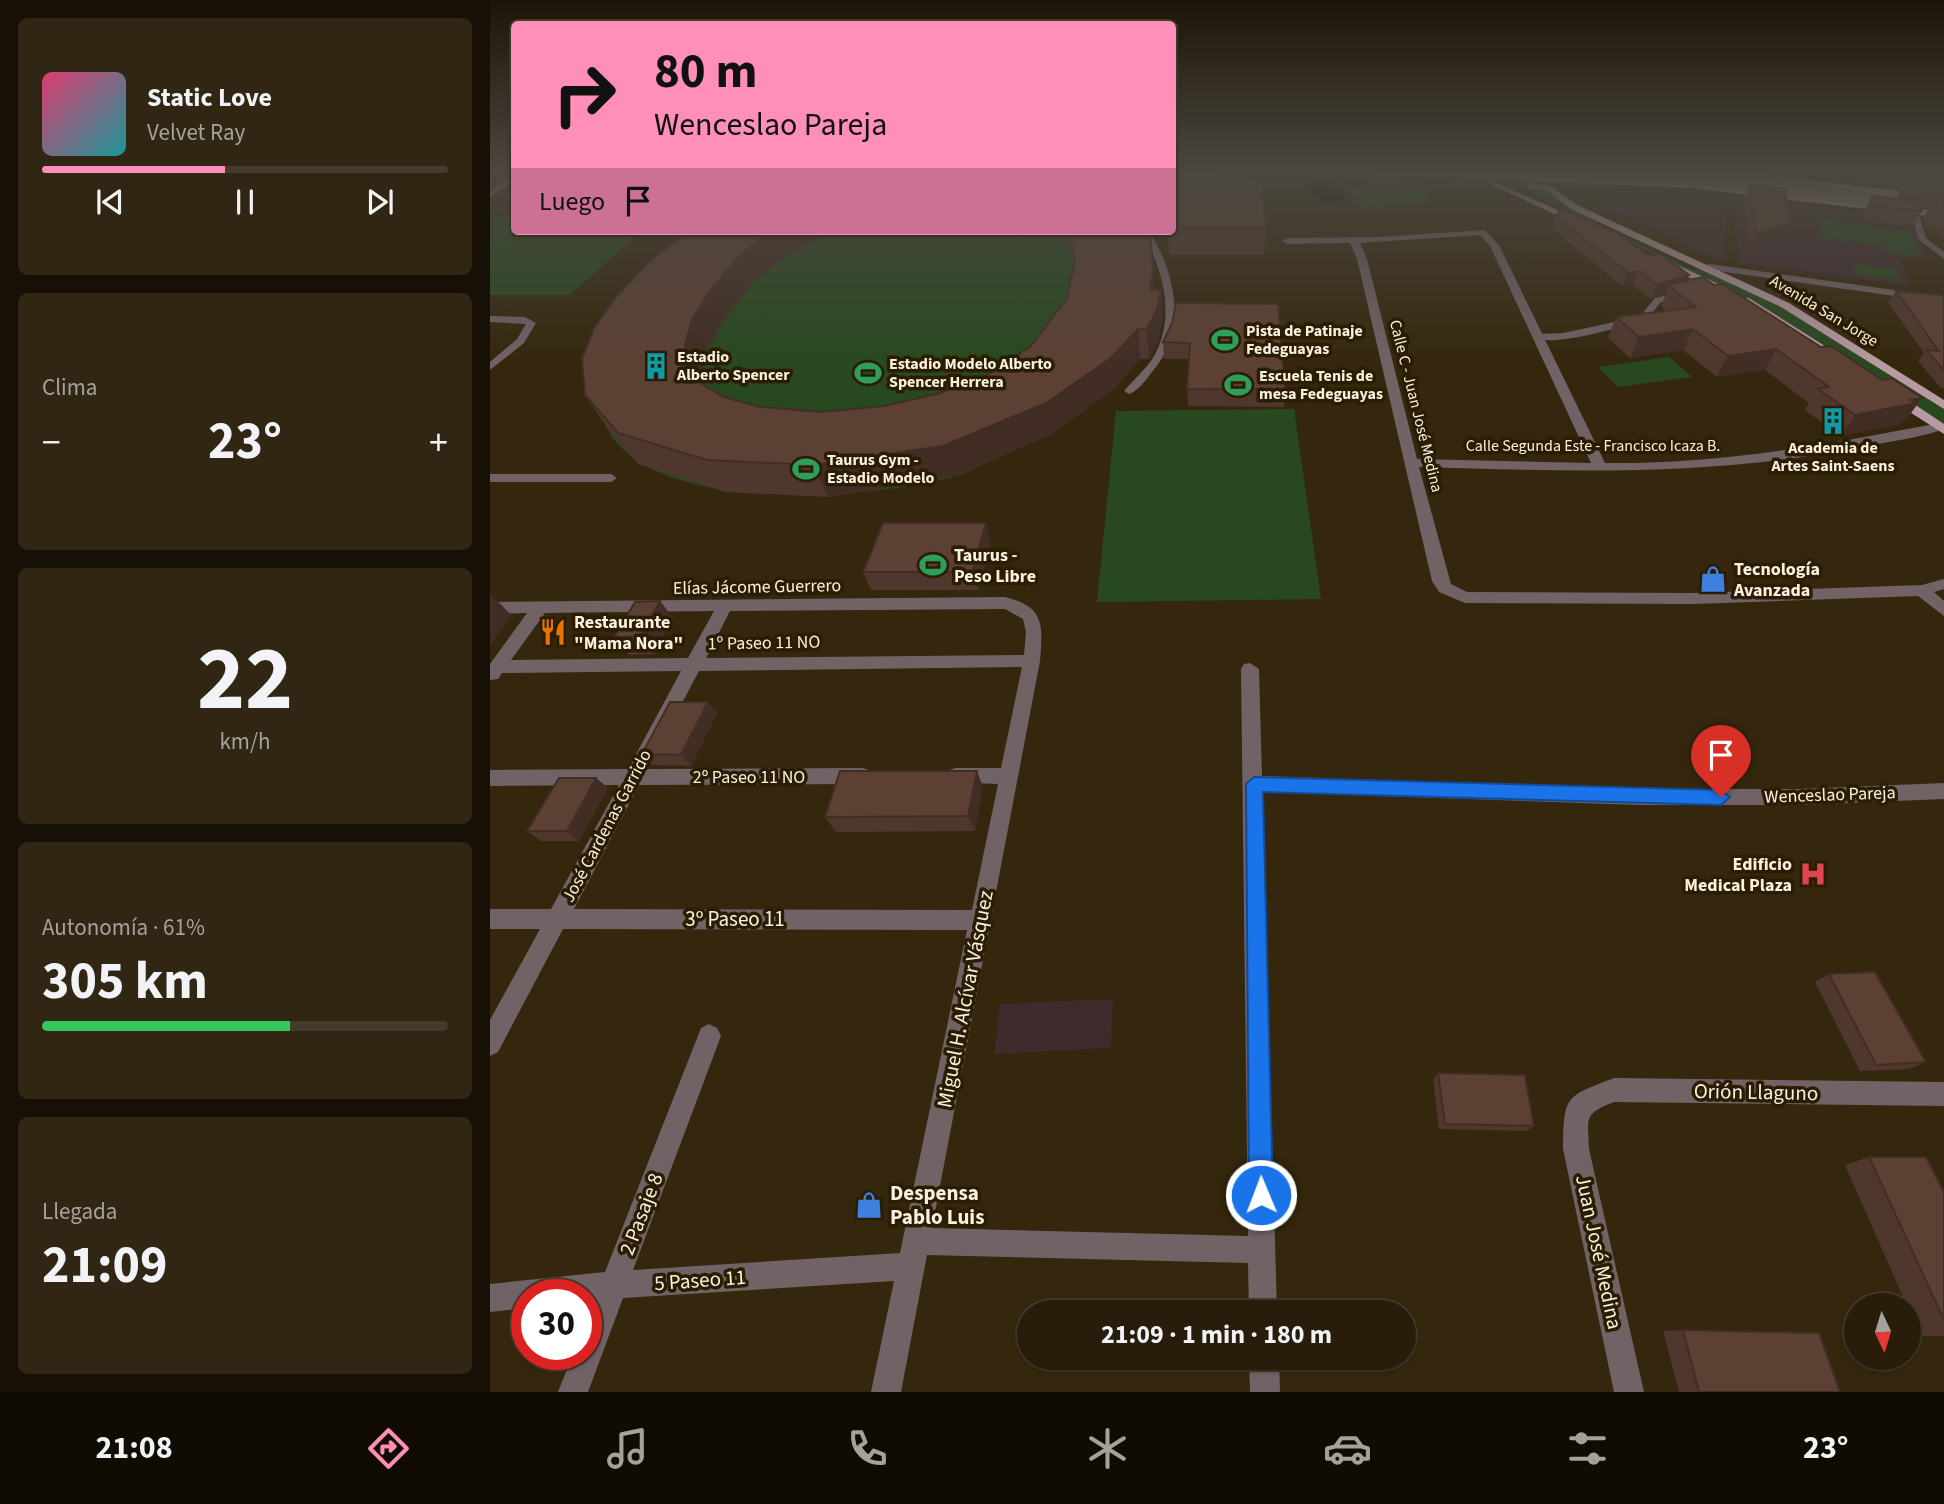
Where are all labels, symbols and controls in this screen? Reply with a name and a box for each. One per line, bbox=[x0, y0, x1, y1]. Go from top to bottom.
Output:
text: 80 m bbox=[654, 37, 758, 107]
icon: right bbox=[539, 49, 630, 140]
text: Static Love bbox=[147, 79, 272, 116]
text: Wenceslao Pareja bbox=[654, 102, 887, 148]
text: Velvet Ray bbox=[147, 116, 245, 149]
icon: arrive bbox=[619, 182, 657, 220]
icon: previous bbox=[91, 183, 129, 221]
icon: pause bbox=[226, 183, 264, 221]
icon: next bbox=[361, 183, 399, 221]
text: Luego bbox=[539, 183, 605, 220]
street label: Avenida San Jorge bbox=[1766, 270, 1882, 352]
street label: Calle C - Juan José Medina bbox=[1384, 318, 1448, 494]
place label: Pista de Patinaje Fedeguayas bbox=[1246, 320, 1363, 360]
sports icon: Pista de Patinaje Fedeguayas bbox=[1210, 325, 1240, 355]
place label: Estadio Alberto Spencer bbox=[676, 346, 790, 386]
building icon: Estadio Alberto Spencer bbox=[641, 351, 671, 381]
place label: Estadio Modelo Alberto Spencer Herrera bbox=[889, 353, 1052, 393]
sports icon: Estadio Modelo Alberto Spencer Herrera bbox=[853, 358, 883, 388]
place label: Escuela Tenis de mesa Fedeguayas bbox=[1259, 365, 1383, 405]
sports icon: Escuela Tenis de mesa Fedeguayas bbox=[1223, 370, 1253, 400]
text: Clima bbox=[42, 371, 97, 404]
text: 23° bbox=[208, 405, 282, 479]
building icon: Academia de Artes Saint-Saens bbox=[1818, 406, 1848, 436]
text: − bbox=[42, 416, 61, 470]
text: + bbox=[429, 416, 448, 470]
street label: Calle Segunda Este - Francisco Icaza B. bbox=[1466, 435, 1720, 457]
place label: Academia de Artes Saint-Saens bbox=[1770, 437, 1895, 477]
place label: Taurus Gym - Estadio Modelo bbox=[827, 449, 935, 489]
sports icon: Taurus Gym - Estadio Modelo bbox=[791, 454, 821, 484]
place label: Taurus - Peso Libre bbox=[954, 543, 1036, 589]
sports icon: Taurus - Peso Libre bbox=[918, 550, 948, 580]
place label: Tecnología Avanzada bbox=[1733, 557, 1820, 603]
shop icon: Tecnología Avanzada bbox=[1698, 564, 1728, 594]
street label: Elías Jácome Guerrero bbox=[673, 573, 841, 601]
place label: Restaurante "Mama Nora" bbox=[574, 610, 683, 656]
text: 22 bbox=[197, 615, 293, 744]
restaurant icon: Restaurante "Mama Nora" bbox=[538, 617, 568, 647]
street label: 1º Paseo 11 NO bbox=[708, 630, 821, 656]
text: km/h bbox=[219, 725, 271, 758]
pin bbox=[1691, 725, 1751, 797]
icon: arrive bbox=[1702, 736, 1740, 774]
street label: José Cardenas Garrido bbox=[556, 745, 658, 907]
street label: 2º Paseo 11 NO bbox=[693, 765, 805, 790]
street label: Wenceslao Pareja bbox=[1764, 780, 1896, 810]
place label: Edificio Medical Plaza bbox=[1684, 852, 1792, 898]
hospital icon: Edificio Medical Plaza bbox=[1798, 859, 1828, 889]
street label: Miguel H. Alcívar Vásquez bbox=[929, 888, 1001, 1110]
street label: 3º Paseo 11 bbox=[685, 904, 785, 934]
text: Autonomía · 61% bbox=[42, 911, 205, 944]
text: 305 km bbox=[42, 945, 208, 1019]
street label: Orión Llaguno bbox=[1693, 1076, 1819, 1108]
position arrow bbox=[1224, 1158, 1298, 1232]
street label: 2 Pasaje 8 bbox=[612, 1169, 670, 1259]
street label: Juan José Medina bbox=[1568, 1172, 1630, 1332]
place label: Despensa Pablo Luis bbox=[890, 1178, 984, 1232]
shop icon: Despensa Pablo Luis bbox=[854, 1190, 884, 1220]
text: Llegada bbox=[42, 1195, 117, 1228]
text: 21:09 bbox=[42, 1229, 167, 1303]
street label: 5 Paseo 11 bbox=[653, 1262, 747, 1298]
speed limit sign: 30 bbox=[511, 1279, 602, 1370]
north arrow bbox=[1844, 1293, 1922, 1370]
map controls bbox=[1844, 1293, 1921, 1370]
text: 21:09 · 1 min · 180 m bbox=[1101, 1316, 1332, 1353]
icon: directions bbox=[364, 1424, 413, 1473]
icon: music bbox=[603, 1424, 652, 1473]
icon: phone bbox=[843, 1424, 892, 1473]
icon: climate bbox=[1083, 1424, 1132, 1473]
icon: car bbox=[1323, 1424, 1372, 1473]
icon: filters bbox=[1563, 1424, 1612, 1473]
text: 21:08 bbox=[95, 1425, 173, 1471]
text: 23° bbox=[1803, 1425, 1848, 1471]

